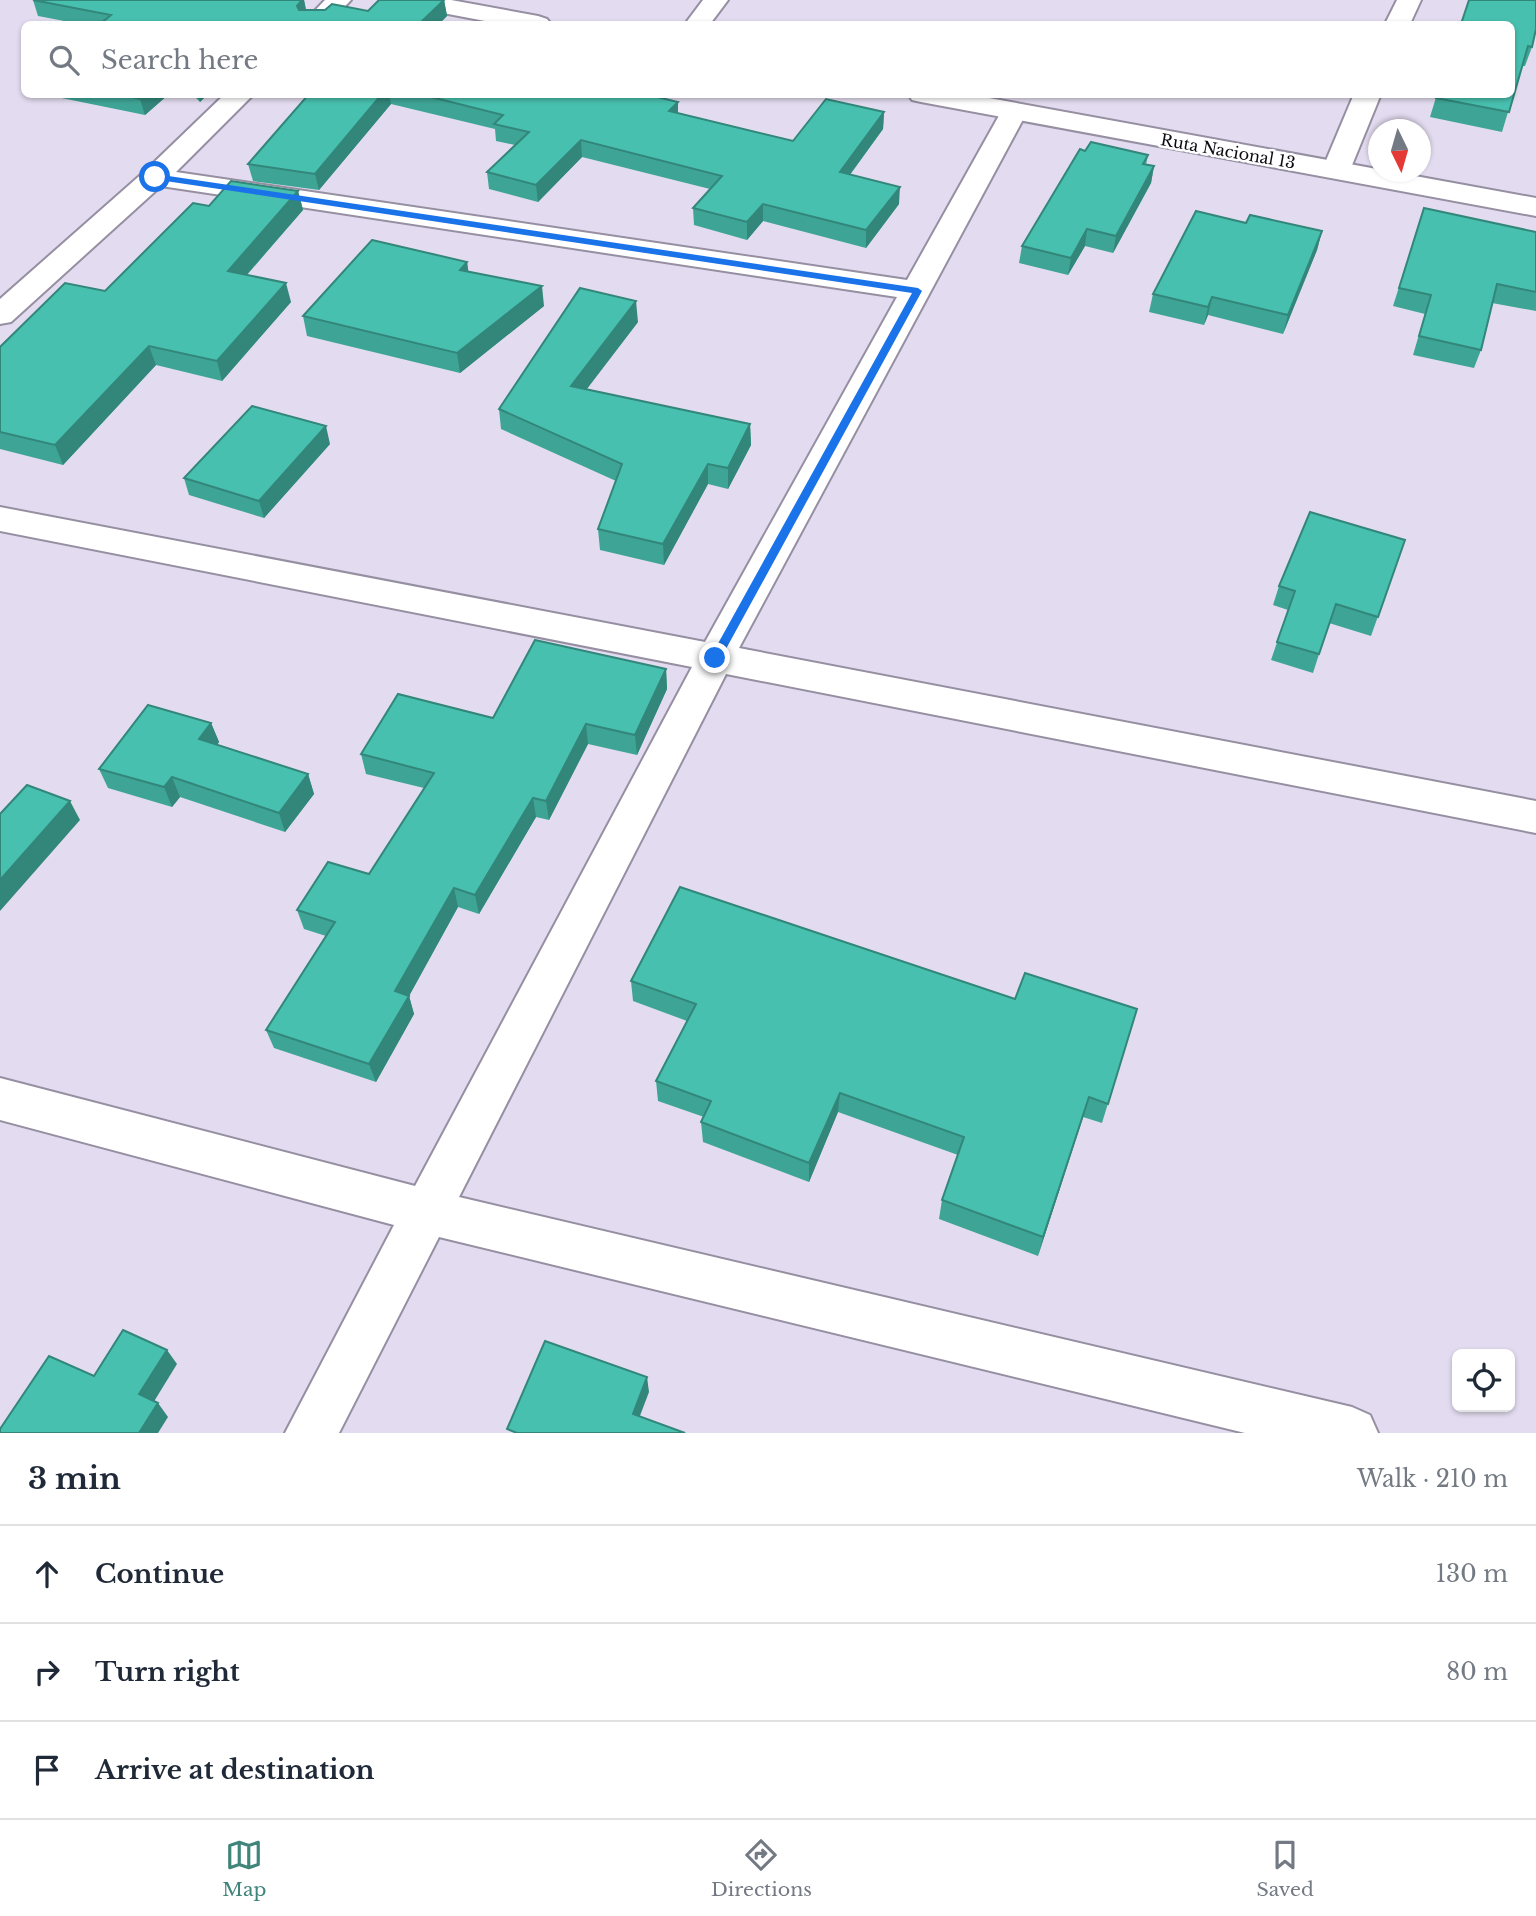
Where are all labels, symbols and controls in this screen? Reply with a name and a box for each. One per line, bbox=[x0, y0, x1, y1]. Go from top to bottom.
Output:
search box bbox=[21, 21, 1515, 98]
icon: search bbox=[45, 41, 83, 79]
text: Search here bbox=[101, 44, 258, 76]
north arrow bbox=[1368, 119, 1431, 182]
street label: Ruta Nacional 13 bbox=[1159, 129, 1297, 173]
route start bbox=[139, 161, 170, 192]
route end bbox=[699, 642, 730, 673]
map controls bbox=[1452, 1349, 1515, 1412]
button: locate bbox=[1452, 1349, 1515, 1412]
text: 3 min bbox=[28, 1460, 121, 1497]
text: Walk · 210 m bbox=[1357, 1465, 1508, 1493]
icon: ahead bbox=[28, 1555, 66, 1593]
text: Continue bbox=[95, 1558, 224, 1590]
text: 130 m bbox=[1436, 1560, 1508, 1588]
icon: right bbox=[28, 1653, 66, 1691]
text: Turn right bbox=[95, 1656, 240, 1688]
text: 80 m bbox=[1446, 1658, 1508, 1686]
icon: arrive bbox=[28, 1751, 66, 1789]
text: Arrive at destination bbox=[95, 1754, 375, 1786]
tab: Map bbox=[222, 1836, 266, 1901]
tab: Directions bbox=[711, 1836, 812, 1901]
tab: Saved bbox=[1256, 1836, 1314, 1901]

